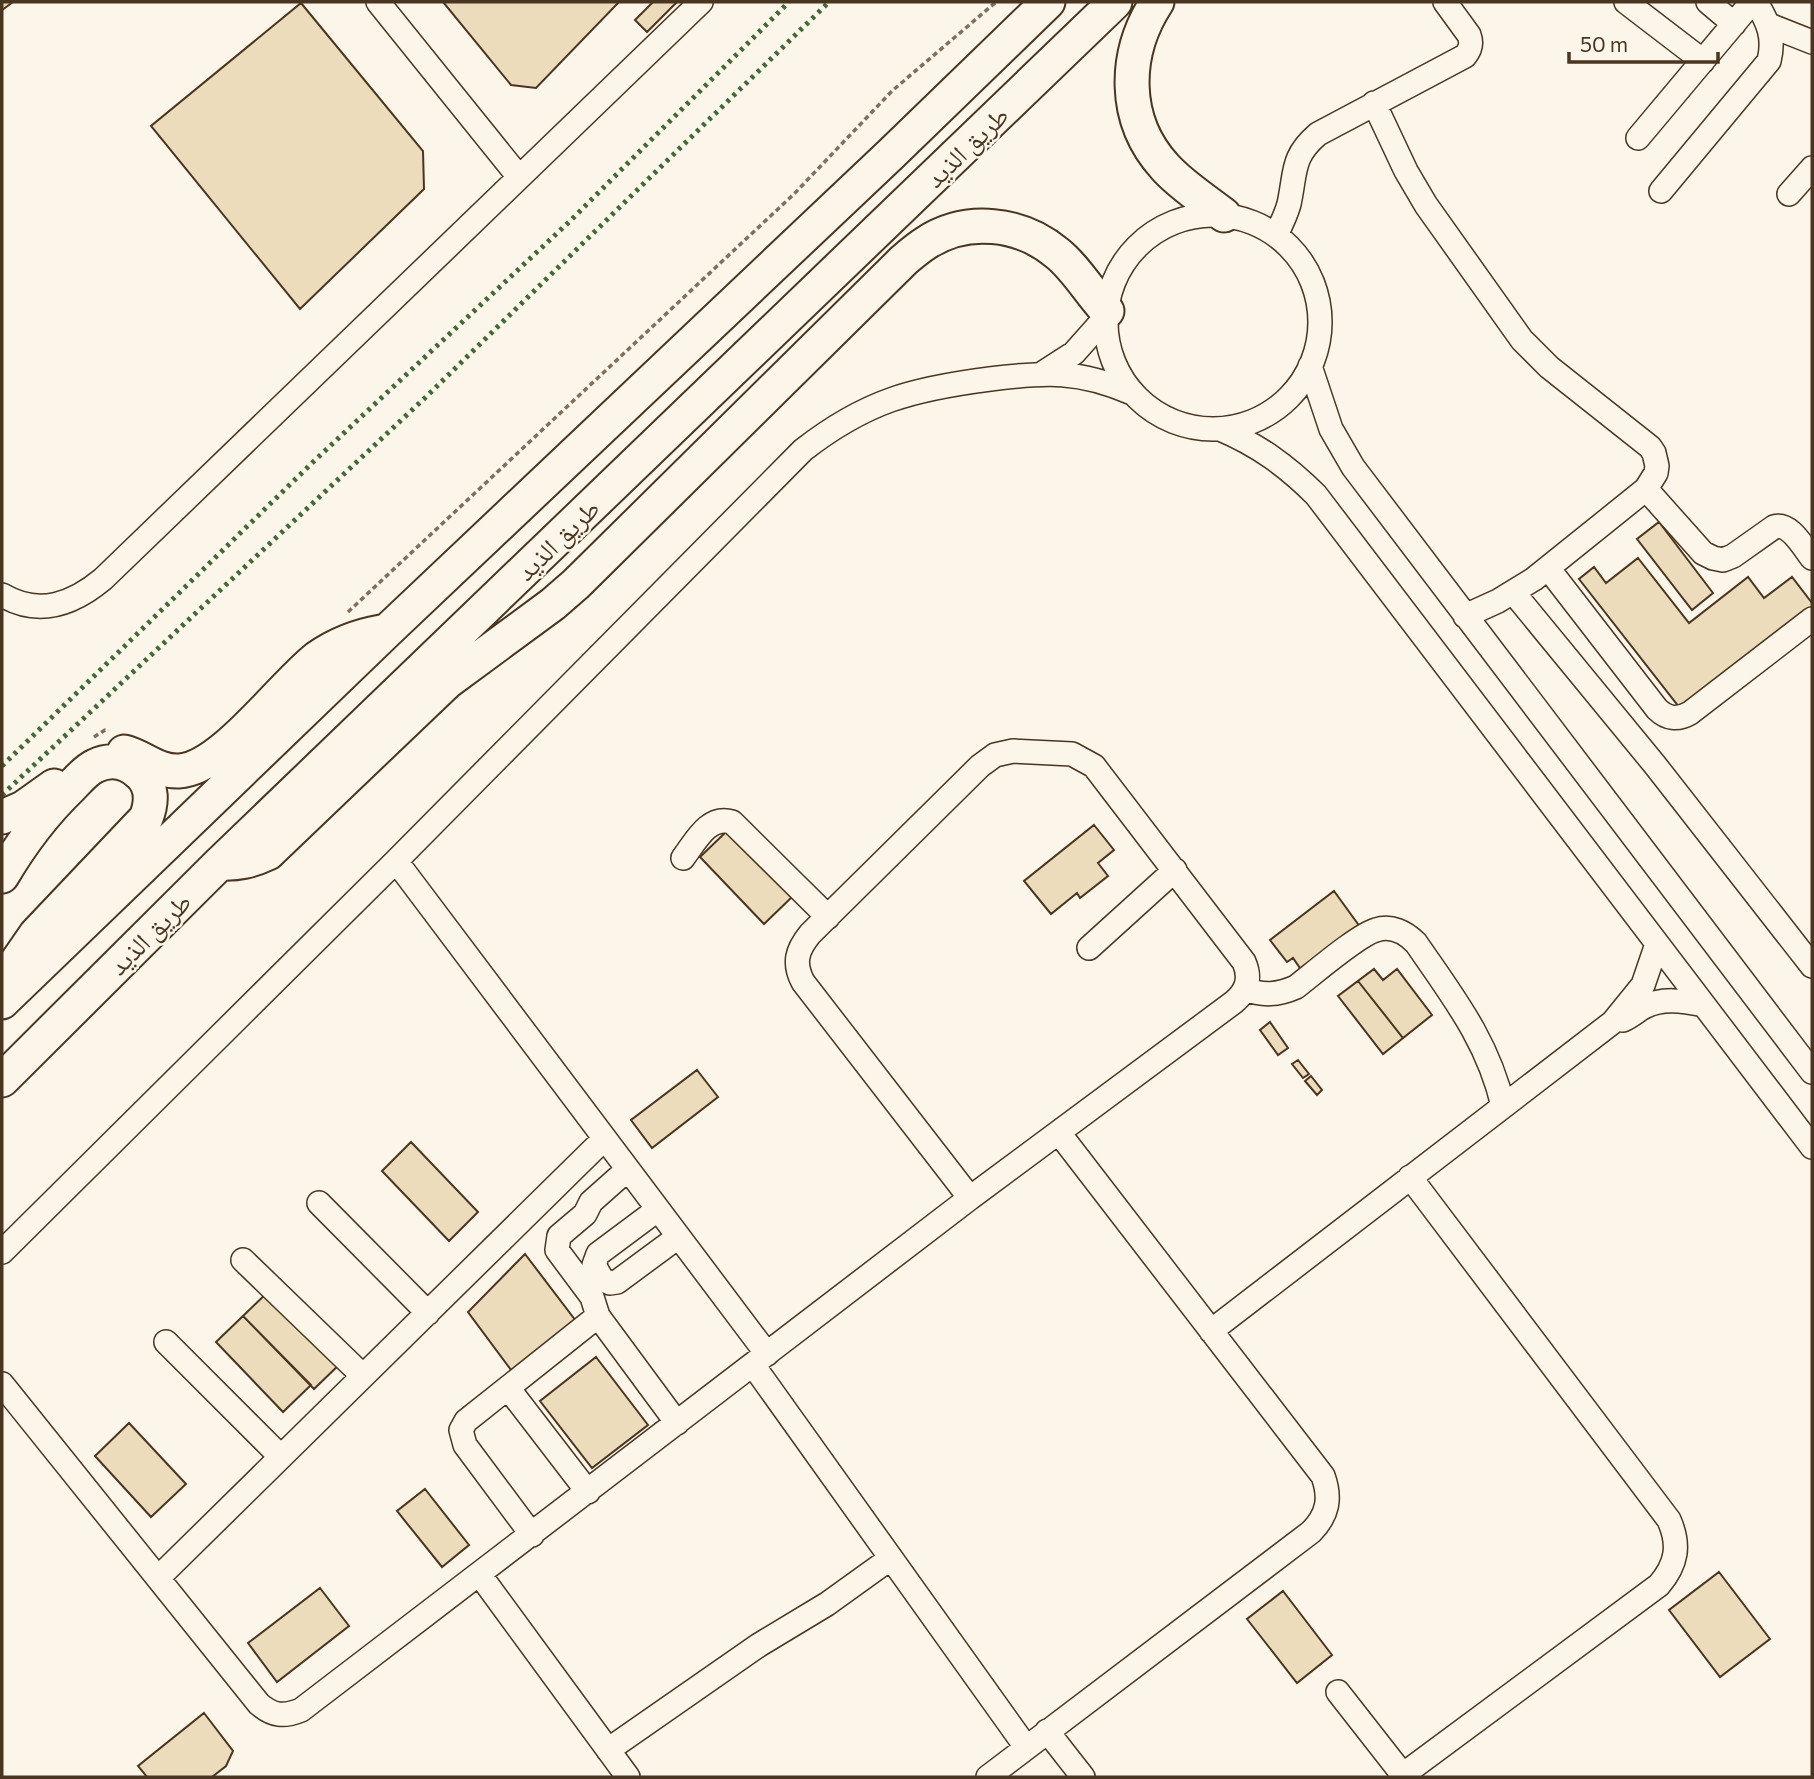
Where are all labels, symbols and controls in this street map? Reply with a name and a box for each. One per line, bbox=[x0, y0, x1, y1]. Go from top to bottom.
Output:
scale bar bbox=[1569, 21, 1718, 65]
text: 50 m bbox=[1580, 31, 1628, 56]
street label: طريق الذيد bbox=[918, 99, 1015, 195]
street label: طريق الذيد bbox=[509, 492, 606, 588]
street label: طريق الذيد bbox=[101, 885, 198, 982]

